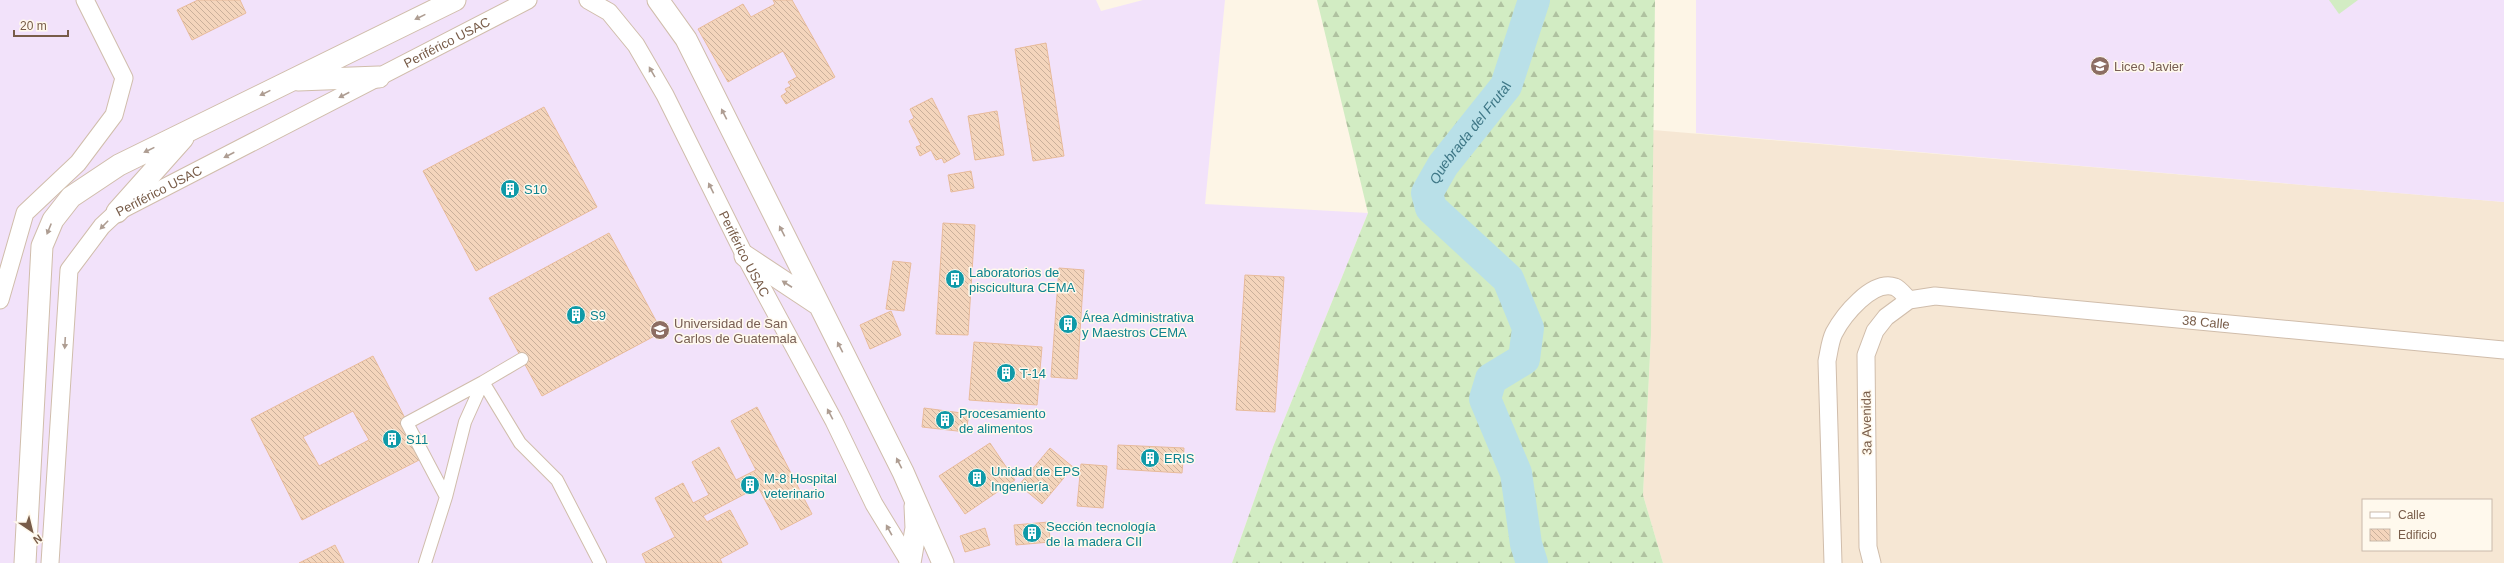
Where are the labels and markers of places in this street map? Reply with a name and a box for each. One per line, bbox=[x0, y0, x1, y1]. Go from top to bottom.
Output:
school or university icon: Liceo Javier bbox=[2089, 55, 2111, 77]
place label: Liceo Javier bbox=[2114, 59, 2184, 74]
building icon: S10 bbox=[499, 178, 521, 200]
place label: S10 bbox=[524, 182, 547, 197]
place label: Laboratorios de piscicultura CEMA bbox=[969, 265, 1076, 295]
building icon: Laboratorios de piscicultura CEMA bbox=[944, 268, 966, 290]
building icon: S9 bbox=[565, 304, 587, 326]
place label: S9 bbox=[590, 308, 606, 323]
place label: Área Administrativa y Maestros CEMA bbox=[1082, 310, 1195, 340]
building icon: Área Administrativa y Maestros CEMA bbox=[1057, 313, 1079, 335]
place label: Universidad de San Carlos de Guatemala bbox=[674, 316, 798, 346]
school or university icon: Universidad de San Carlos de Guatemala bbox=[649, 319, 671, 341]
building icon: T-14 bbox=[995, 362, 1017, 384]
place label: T-14 bbox=[1020, 366, 1046, 381]
place label: Procesamiento de alimentos bbox=[959, 406, 1046, 436]
building icon: Procesamiento de alimentos bbox=[934, 409, 956, 431]
building icon: S11 bbox=[381, 428, 403, 450]
place label: S11 bbox=[406, 432, 428, 447]
building icon: ERIS bbox=[1139, 447, 1161, 469]
place label: ERIS bbox=[1164, 451, 1195, 466]
place label: Unidad de EPS Ingeniería bbox=[991, 464, 1080, 494]
building icon: Unidad de EPS Ingeniería bbox=[966, 467, 988, 489]
place label: M-8 Hospital veterinario bbox=[764, 471, 837, 501]
building icon: M-8 Hospital veterinario bbox=[739, 474, 761, 496]
place label: Sección tecnología de la madera CII bbox=[1046, 519, 1157, 549]
building icon: Sección tecnología de la madera CII bbox=[1021, 522, 1043, 544]

